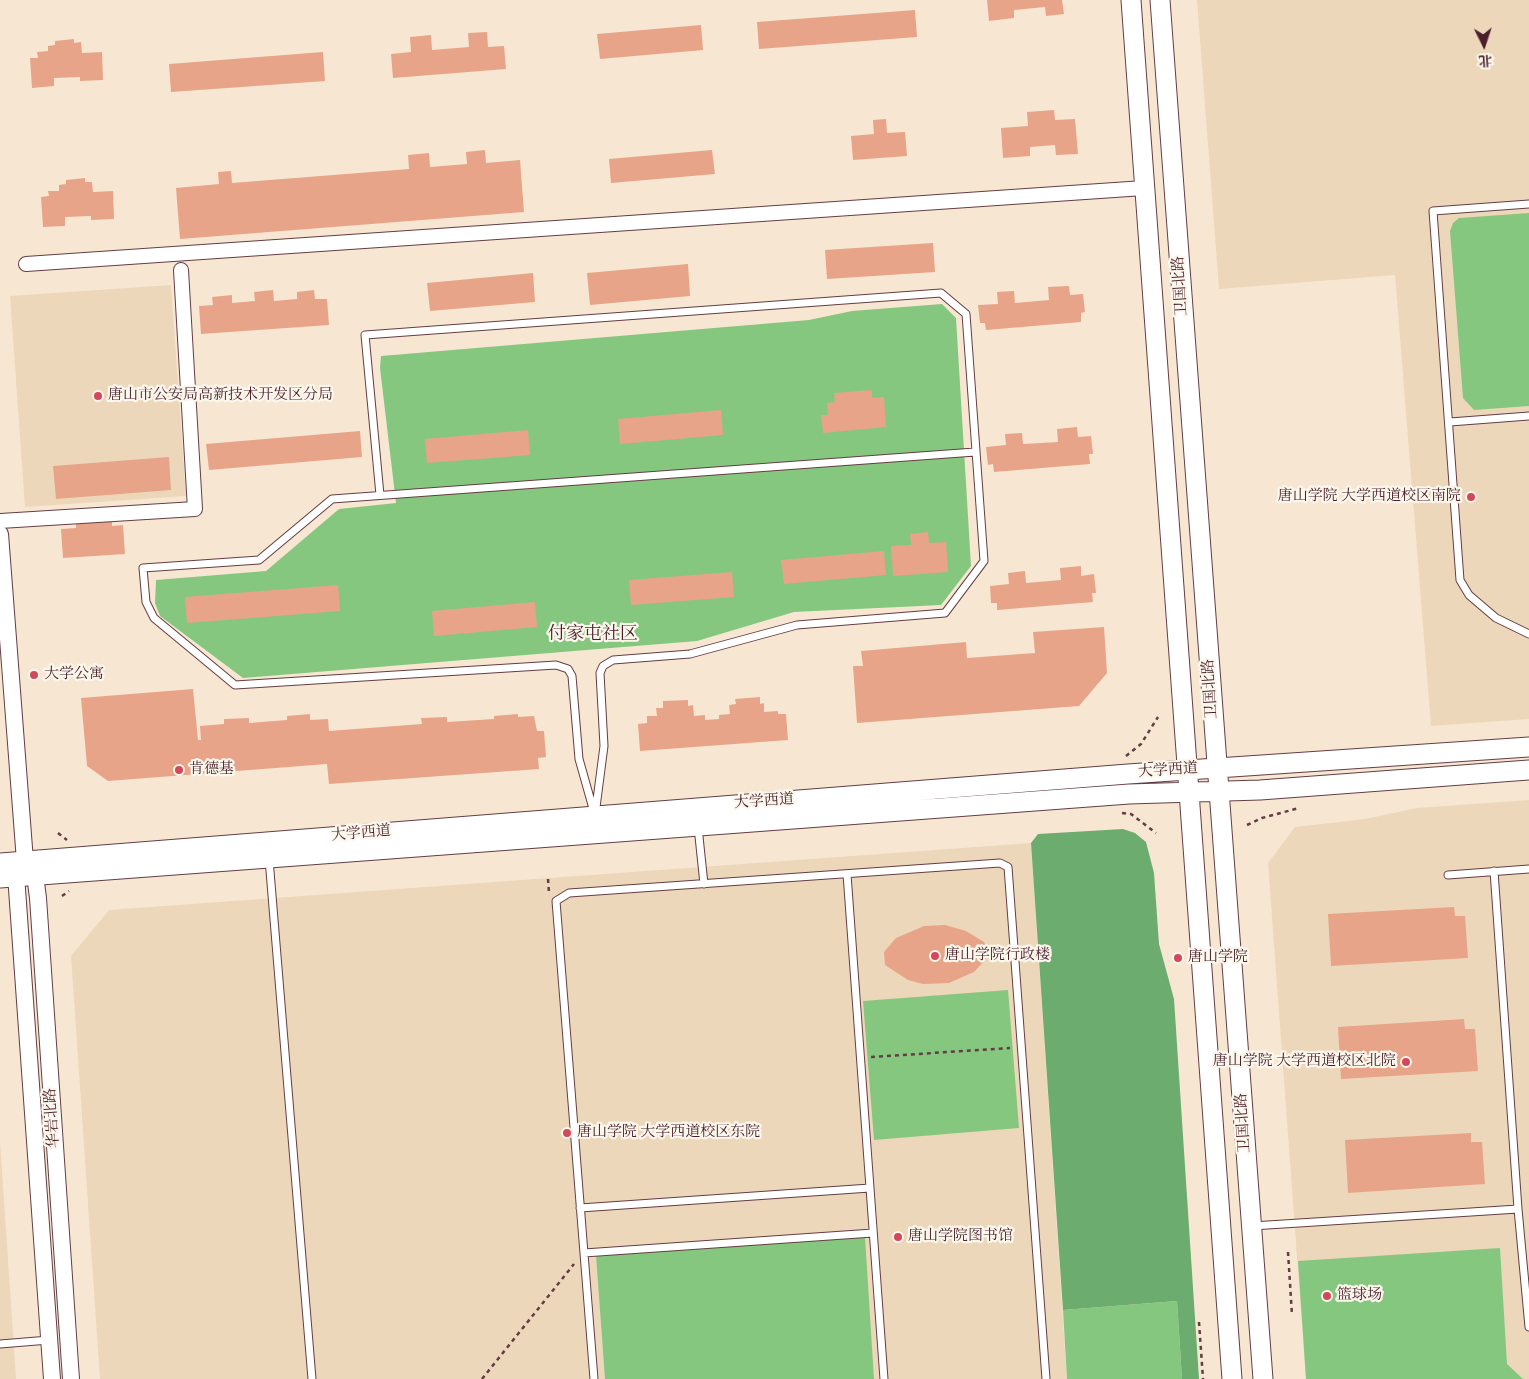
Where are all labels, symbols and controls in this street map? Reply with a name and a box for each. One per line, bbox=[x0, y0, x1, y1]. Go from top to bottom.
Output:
north arrow bbox=[1459, 20, 1509, 70]
text: 北 bbox=[1478, 51, 1493, 69]
street label: 卫国北路 bbox=[1170, 255, 1192, 317]
place label: 唐山市公安局高新技术开发区分局 bbox=[108, 387, 333, 405]
marker: 唐山市公安局高新技术开发区分局 bbox=[92, 390, 104, 402]
place label: 唐山学院 大学西道校区南院 bbox=[1278, 488, 1461, 506]
marker: 唐山学院 大学西道校区南院 bbox=[1465, 491, 1477, 503]
district label: 付家屯社区 bbox=[548, 624, 638, 646]
street label: 卫国北路 bbox=[1200, 658, 1222, 720]
place label: 大学公寓 bbox=[44, 666, 104, 684]
marker: 大学公寓 bbox=[28, 669, 40, 681]
street label: 大学西道 bbox=[1137, 760, 1199, 782]
place label: 肯德基 bbox=[189, 761, 234, 779]
marker: 肯德基 bbox=[173, 764, 185, 776]
street label: 大学西道 bbox=[733, 791, 795, 813]
street label: 大学西道 bbox=[330, 822, 392, 846]
place label: 唐山学院行政楼 bbox=[945, 947, 1050, 965]
place label: 唐山学院 bbox=[1188, 949, 1248, 967]
marker: 唐山学院行政楼 bbox=[929, 950, 941, 962]
marker: 唐山学院 bbox=[1172, 952, 1184, 964]
place label: 唐山学院 大学西道校区北院 bbox=[1213, 1053, 1396, 1071]
marker: 唐山学院 大学西道校区北院 bbox=[1400, 1056, 1412, 1068]
street label: 华岩北路 bbox=[42, 1087, 64, 1149]
street label: 卫国北路 bbox=[1233, 1092, 1255, 1154]
place label: 唐山学院 大学西道校区东院 bbox=[577, 1124, 760, 1142]
marker: 唐山学院 大学西道校区东院 bbox=[561, 1127, 573, 1139]
place label: 唐山学院图书馆 bbox=[908, 1228, 1013, 1246]
marker: 唐山学院图书馆 bbox=[892, 1231, 904, 1243]
place label: 篮球场 bbox=[1337, 1287, 1382, 1305]
marker: 篮球场 bbox=[1321, 1290, 1333, 1302]

